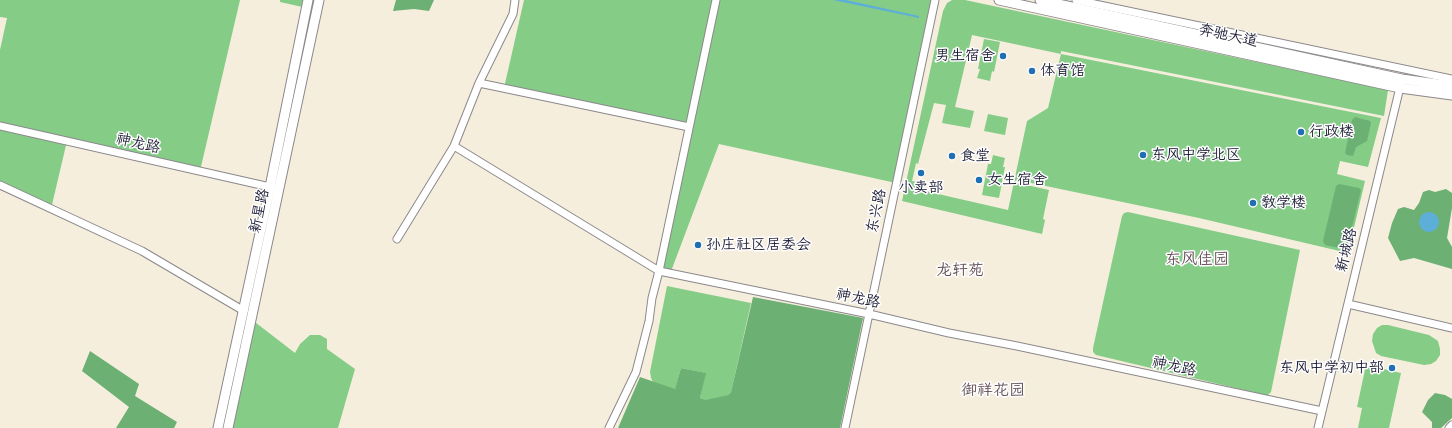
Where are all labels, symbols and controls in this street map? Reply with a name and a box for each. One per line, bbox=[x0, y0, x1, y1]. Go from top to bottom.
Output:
street label: 奔驰大道 bbox=[1197, 21, 1259, 51]
place label: 男生宿舍 bbox=[935, 47, 995, 65]
marker: 男生宿舍 bbox=[998, 51, 1008, 61]
place label: 体育馆 bbox=[1040, 62, 1085, 80]
marker: 体育馆 bbox=[1027, 66, 1037, 76]
place label: 行政楼 bbox=[1309, 123, 1354, 141]
marker: 行政楼 bbox=[1296, 127, 1306, 137]
street label: 神龙路 bbox=[114, 130, 162, 158]
place label: 东风中学北区 bbox=[1151, 146, 1241, 164]
place label: 食堂 bbox=[960, 147, 990, 165]
marker: 东风中学北区 bbox=[1138, 150, 1148, 160]
marker: 食堂 bbox=[947, 151, 957, 161]
marker: 小卖部 bbox=[916, 168, 926, 178]
place label: 女生宿舍 bbox=[987, 171, 1047, 189]
marker: 女生宿舍 bbox=[974, 175, 984, 185]
place label: 小卖部 bbox=[899, 179, 943, 197]
street label: 新星路 bbox=[247, 187, 273, 235]
street label: 东兴路 bbox=[864, 187, 890, 235]
place label: 教学楼 bbox=[1261, 194, 1306, 212]
marker: 教学楼 bbox=[1248, 198, 1258, 208]
street label: 新城路 bbox=[1333, 226, 1361, 274]
place label: 孙庄社区居委会 bbox=[706, 236, 811, 254]
marker: 孙庄社区居委会 bbox=[693, 240, 703, 250]
district label: 东风佳园 bbox=[1165, 250, 1229, 270]
district label: 龙轩苑 bbox=[936, 261, 984, 281]
street label: 神龙路 bbox=[834, 286, 882, 312]
street label: 神龙路 bbox=[1150, 354, 1198, 380]
place label: 东风中学初中部 bbox=[1279, 359, 1384, 377]
marker: 东风中学初中部 bbox=[1387, 363, 1397, 373]
district label: 御祥花园 bbox=[961, 381, 1025, 401]

